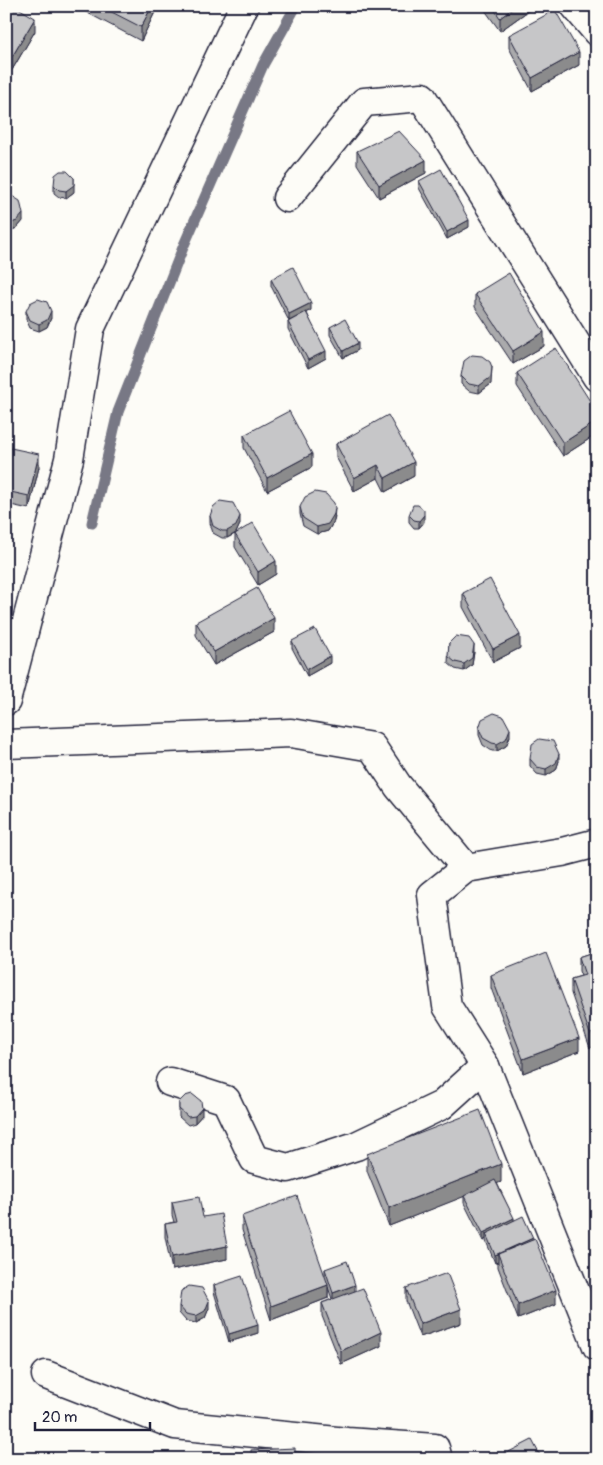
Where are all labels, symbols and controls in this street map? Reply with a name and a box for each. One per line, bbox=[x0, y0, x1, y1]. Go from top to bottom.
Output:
scale bar bbox=[35, 1400, 150, 1432]
text: 20 m bbox=[42, 1408, 77, 1427]

